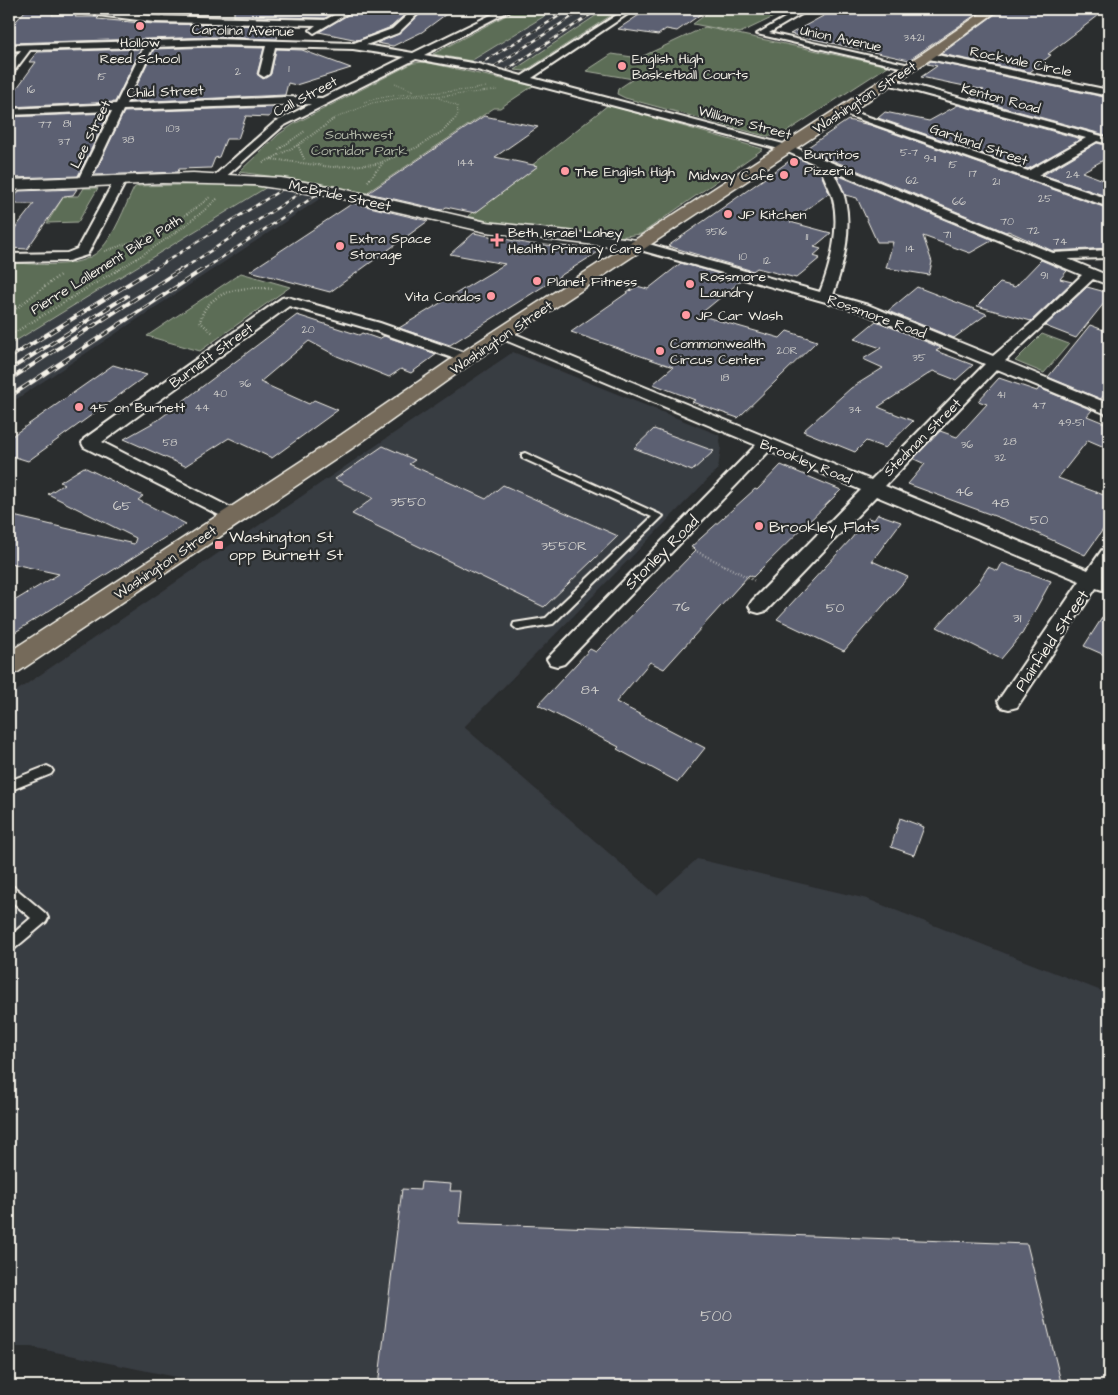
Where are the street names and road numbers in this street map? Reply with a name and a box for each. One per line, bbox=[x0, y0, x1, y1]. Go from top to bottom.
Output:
street label: Carolina Avenue bbox=[192, 20, 295, 42]
street label: Union Avenue bbox=[798, 21, 884, 57]
street label: Rockvale Circle bbox=[968, 41, 1074, 83]
street label: Washington Street bbox=[809, 57, 921, 139]
street label: Call Street bbox=[270, 71, 341, 122]
street label: Kenton Road bbox=[959, 79, 1043, 119]
street label: Child Street bbox=[126, 81, 204, 103]
street label: Lee Street bbox=[66, 97, 116, 172]
street label: Williams Street bbox=[696, 101, 794, 145]
street label: Gartland Street bbox=[927, 119, 1031, 171]
street label: McBride Street bbox=[287, 175, 393, 217]
street label: Pierre Lallement Bike Path bbox=[27, 210, 186, 320]
street label: Rossmore Road bbox=[824, 290, 929, 344]
street label: Washington Street bbox=[446, 296, 557, 380]
street label: Burnett Street bbox=[165, 318, 258, 393]
street label: Stedman Street bbox=[879, 394, 967, 481]
street label: Brookley Road bbox=[757, 434, 854, 489]
street label: Stonley Road bbox=[620, 511, 704, 595]
street label: Washington Street bbox=[110, 521, 221, 605]
street label: Plainfield Street bbox=[1010, 585, 1094, 696]

